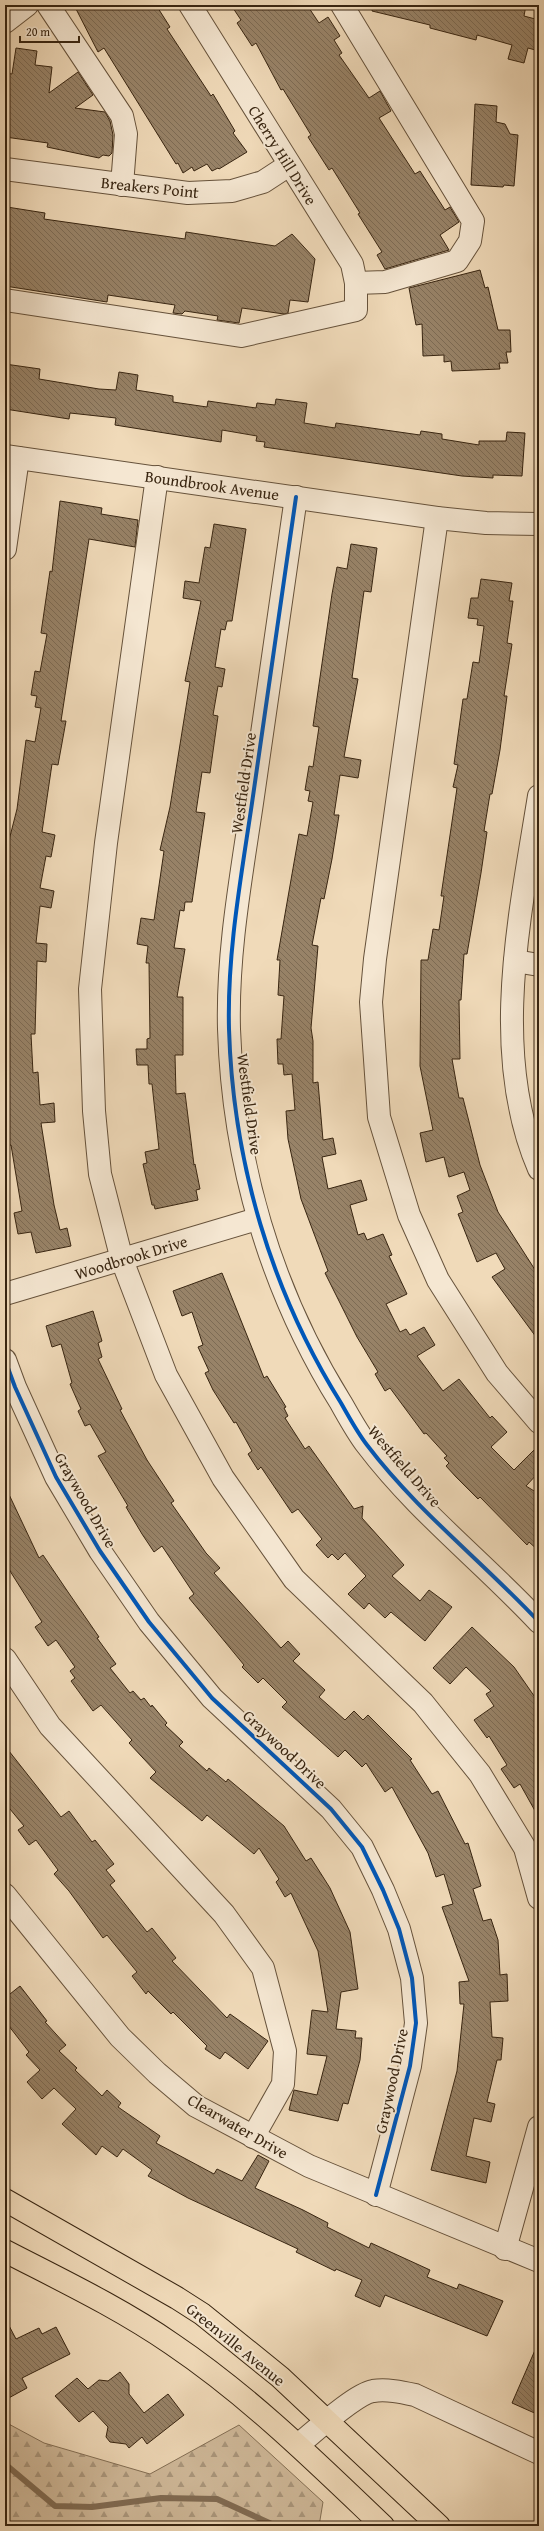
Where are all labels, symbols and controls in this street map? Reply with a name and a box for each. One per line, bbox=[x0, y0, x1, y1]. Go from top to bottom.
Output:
scale bar bbox=[20, 18, 79, 44]
text: 20 m bbox=[26, 23, 50, 40]
street label: Cherry Hill Drive bbox=[243, 101, 323, 209]
street label: Breakers Point bbox=[100, 170, 200, 204]
street label: Boundbrook Avenue bbox=[143, 464, 281, 506]
street label: Westfield Drive bbox=[224, 731, 262, 835]
street label: Westfield Drive bbox=[231, 1052, 269, 1156]
street label: Woodbrook Drive bbox=[72, 1229, 190, 1285]
street label: Westfield Drive bbox=[362, 1420, 448, 1512]
street label: Graywood Drive bbox=[49, 1448, 123, 1552]
street label: Graywood Drive bbox=[238, 1704, 332, 1794]
street label: Graywood Drive bbox=[368, 2026, 414, 2136]
street label: Clearwater Drive bbox=[183, 2087, 293, 2165]
street label: Greenville Avenue bbox=[181, 2296, 291, 2392]

